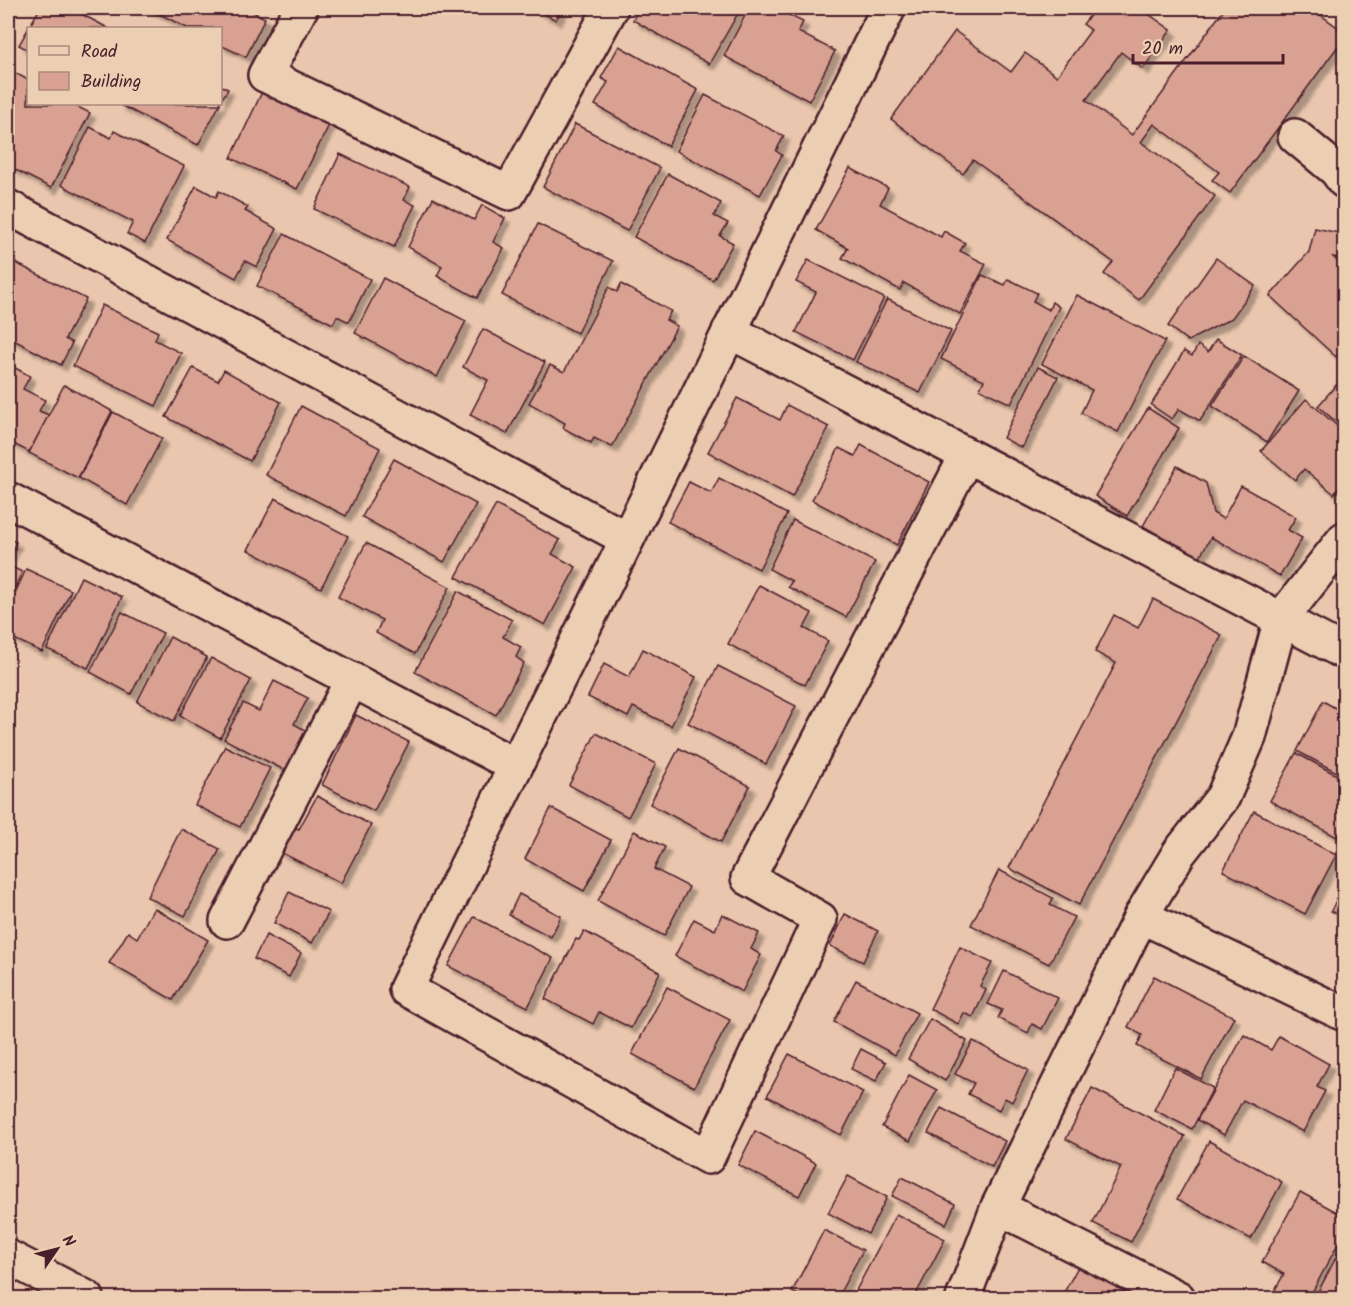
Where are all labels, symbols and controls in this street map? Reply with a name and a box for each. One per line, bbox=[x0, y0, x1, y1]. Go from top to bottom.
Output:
legend bbox=[27, 27, 222, 105]
scale bar bbox=[1133, 27, 1283, 65]
text: 20 m bbox=[1142, 35, 1183, 64]
text: Road bbox=[81, 38, 118, 67]
text: Building bbox=[81, 68, 141, 97]
north arrow bbox=[27, 1219, 87, 1279]
text: N bbox=[55, 1230, 81, 1253]

